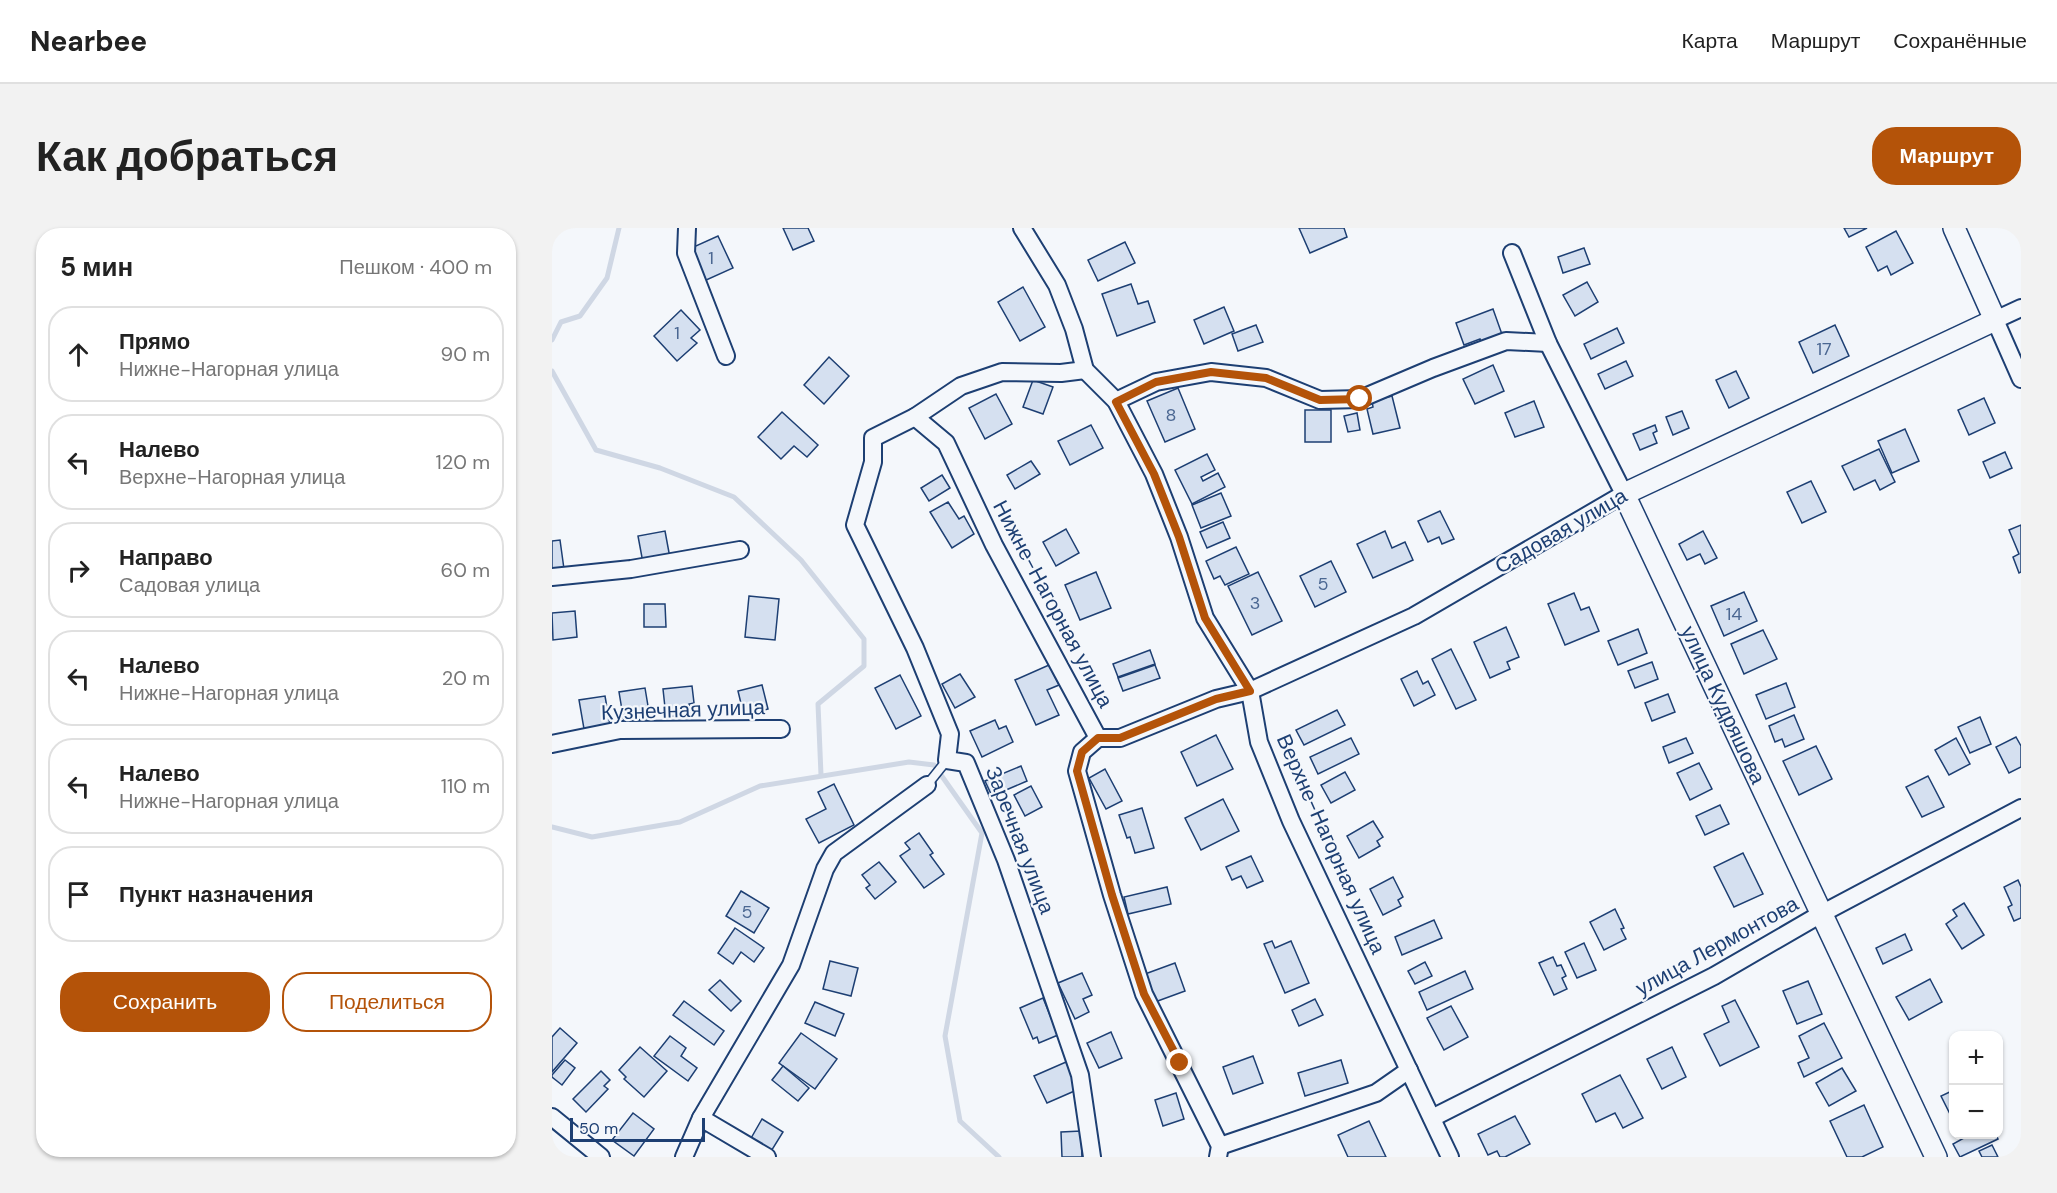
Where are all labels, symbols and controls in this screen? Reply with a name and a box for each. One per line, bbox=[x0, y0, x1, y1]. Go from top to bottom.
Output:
text: Nearbee bbox=[30, 23, 147, 60]
text: Карта bbox=[1682, 27, 1738, 55]
text: Маршрут bbox=[1771, 27, 1860, 55]
text: Сохранённые bbox=[1893, 27, 2027, 55]
button: Маршрут bbox=[1872, 127, 2021, 185]
text: Как добраться bbox=[36, 129, 338, 184]
house number: 1 bbox=[708, 246, 714, 270]
text: 5 мин bbox=[60, 250, 133, 284]
text: Пешком · 400 m bbox=[339, 254, 492, 280]
house number: 1 bbox=[674, 321, 680, 345]
text: Прямо bbox=[119, 327, 190, 356]
house number: 17 bbox=[1816, 337, 1832, 361]
icon: ahead bbox=[62, 338, 95, 371]
text: 90 m bbox=[441, 341, 490, 367]
text: Нижне-Нагорная улица bbox=[119, 356, 339, 382]
route start bbox=[1346, 385, 1372, 411]
house number: 8 bbox=[1166, 403, 1176, 427]
text: Налево bbox=[119, 435, 200, 464]
icon: left bbox=[62, 446, 95, 479]
text: 120 m bbox=[436, 449, 490, 475]
text: Верхне-Нагорная улица bbox=[119, 464, 345, 490]
street label: Садовая улица bbox=[1490, 482, 1632, 580]
street label: Нижне-Нагорная улица bbox=[986, 495, 1120, 713]
text: Направо bbox=[119, 543, 213, 572]
icon: right bbox=[62, 554, 95, 587]
text: 60 m bbox=[441, 557, 490, 583]
text: Садовая улица bbox=[119, 572, 260, 598]
house number: 5 bbox=[1318, 572, 1328, 596]
house number: 3 bbox=[1250, 591, 1260, 615]
house number: 14 bbox=[1726, 602, 1742, 626]
street label: улица Кудряшова bbox=[1674, 621, 1772, 789]
text: Налево bbox=[119, 651, 200, 680]
icon: left bbox=[62, 662, 95, 695]
text: 20 m bbox=[442, 665, 490, 691]
text: Нижне-Нагорная улица bbox=[119, 680, 339, 706]
street label: Кузнечная улица bbox=[601, 693, 766, 727]
street label: Верхне-Нагорная улица bbox=[1270, 730, 1392, 959]
text: Налево bbox=[119, 759, 200, 788]
street label: Заречная улица bbox=[979, 762, 1061, 918]
icon: left bbox=[62, 770, 95, 803]
text: 110 m bbox=[441, 773, 490, 799]
text: Нижне-Нагорная улица bbox=[119, 788, 339, 814]
icon: arrive bbox=[62, 878, 95, 911]
text: Пункт назначения bbox=[119, 880, 314, 909]
street label: улица Лермонтова bbox=[1631, 890, 1804, 1002]
house number: 5 bbox=[742, 900, 752, 924]
button: Сохранить bbox=[60, 972, 270, 1032]
button: Поделиться bbox=[282, 972, 492, 1032]
map controls bbox=[1949, 1031, 2003, 1139]
button: + bbox=[1949, 1031, 2003, 1085]
route end bbox=[1166, 1049, 1192, 1075]
button: − bbox=[1949, 1085, 2003, 1139]
scale bar bbox=[570, 1115, 705, 1142]
text: 50 m bbox=[579, 1118, 618, 1139]

